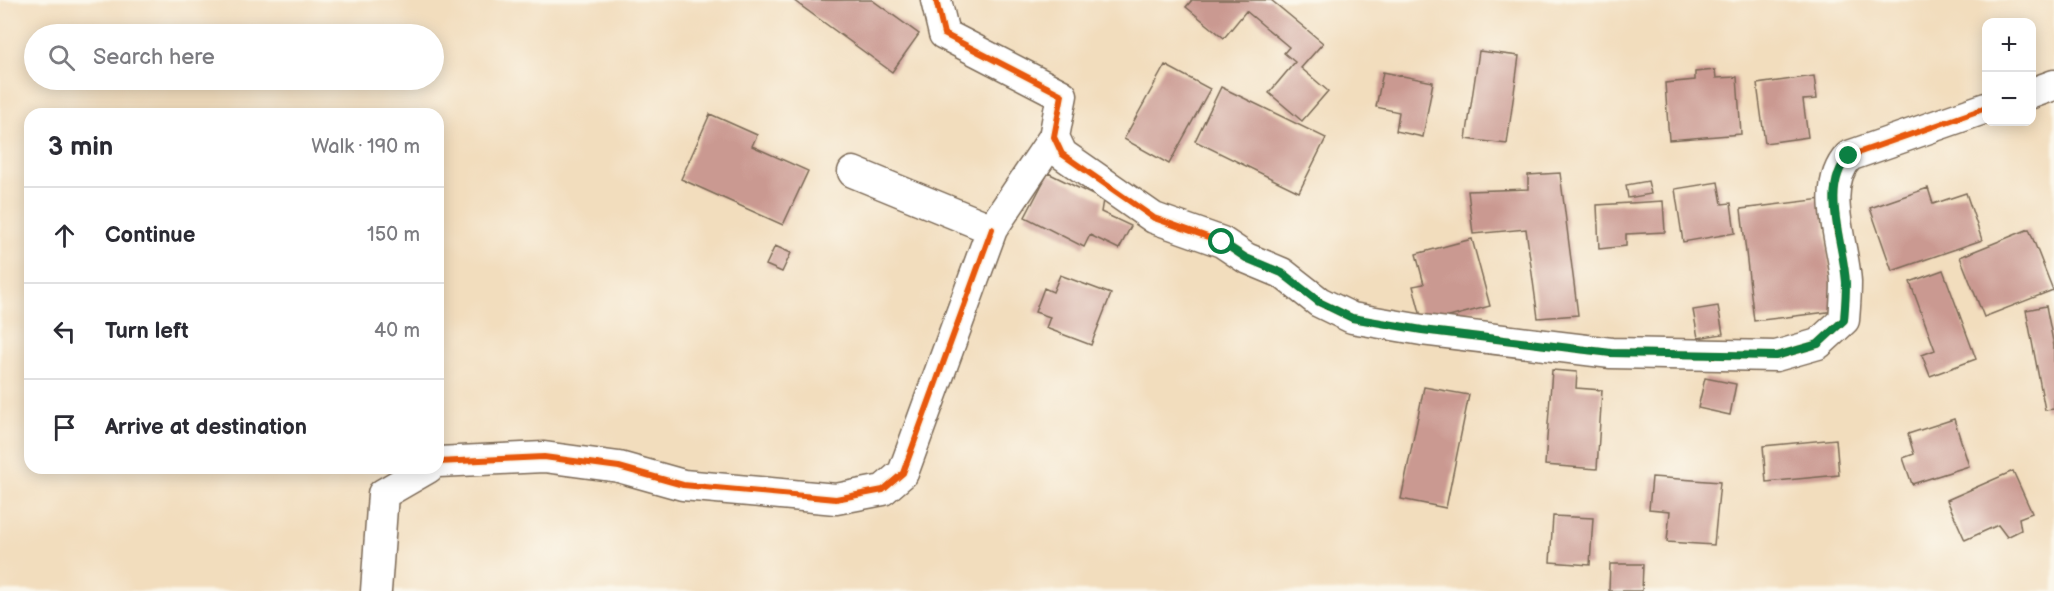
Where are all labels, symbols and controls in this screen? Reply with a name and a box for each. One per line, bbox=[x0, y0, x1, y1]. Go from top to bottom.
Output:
map controls bbox=[1982, 18, 2036, 126]
button: + bbox=[1982, 18, 2036, 72]
search box bbox=[24, 24, 444, 90]
icon: search bbox=[45, 41, 78, 74]
text: Search here bbox=[93, 44, 215, 71]
button: − bbox=[1982, 72, 2036, 126]
text: 3 min bbox=[48, 132, 113, 163]
text: Walk · 190 m bbox=[311, 135, 420, 159]
route end bbox=[1835, 142, 1861, 168]
icon: ahead bbox=[48, 219, 81, 252]
text: Continue bbox=[105, 222, 195, 249]
text: 150 m bbox=[367, 223, 420, 247]
route start bbox=[1208, 228, 1234, 254]
icon: left bbox=[48, 315, 81, 348]
text: Turn left bbox=[105, 318, 189, 345]
text: 40 m bbox=[374, 319, 420, 343]
icon: arrive bbox=[48, 411, 81, 444]
text: Arrive at destination bbox=[105, 414, 307, 441]

